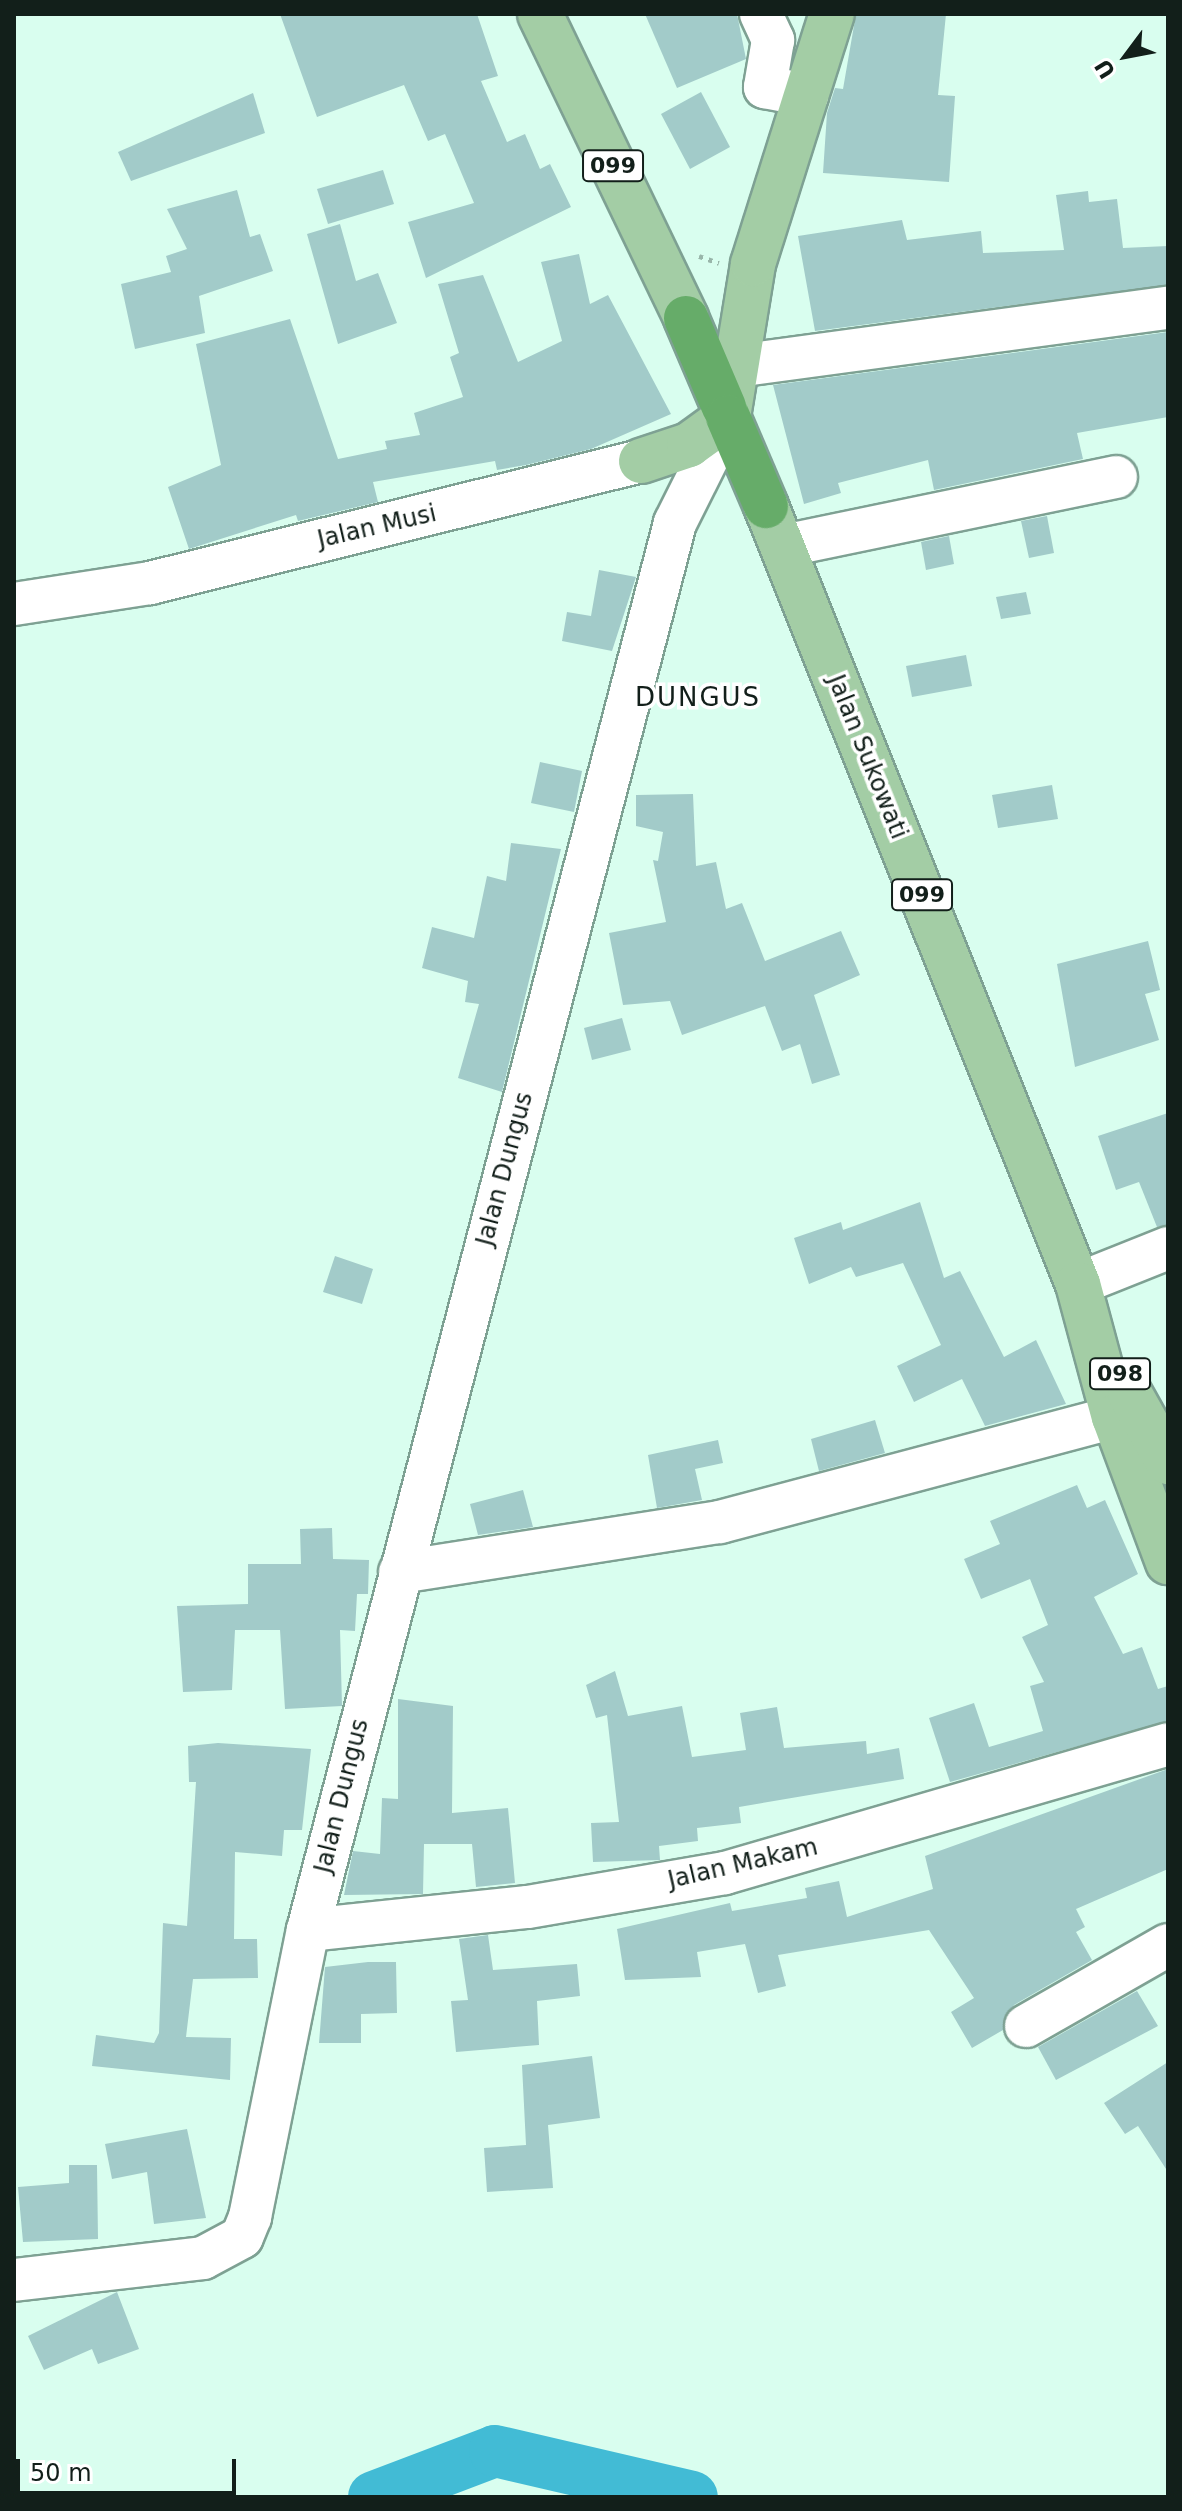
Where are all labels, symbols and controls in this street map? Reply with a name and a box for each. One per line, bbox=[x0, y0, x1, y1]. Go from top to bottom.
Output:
north arrow bbox=[1086, 16, 1166, 96]
text: U bbox=[1090, 55, 1121, 83]
road number: 099 bbox=[581, 148, 645, 184]
street label: Jalan Musi bbox=[315, 499, 439, 555]
street label: Jalan Sukowati bbox=[821, 671, 913, 843]
district label: DUNGUS bbox=[635, 682, 761, 714]
road number: 099 bbox=[890, 877, 954, 913]
street label: Jalan Dungus bbox=[471, 1089, 539, 1249]
road number: 098 bbox=[1088, 1356, 1152, 1392]
street label: Jalan Dungus bbox=[309, 1716, 375, 1876]
street label: Jalan Makam bbox=[665, 1833, 821, 1895]
scale bar bbox=[20, 2443, 240, 2493]
text: 50 m bbox=[30, 2459, 92, 2487]

